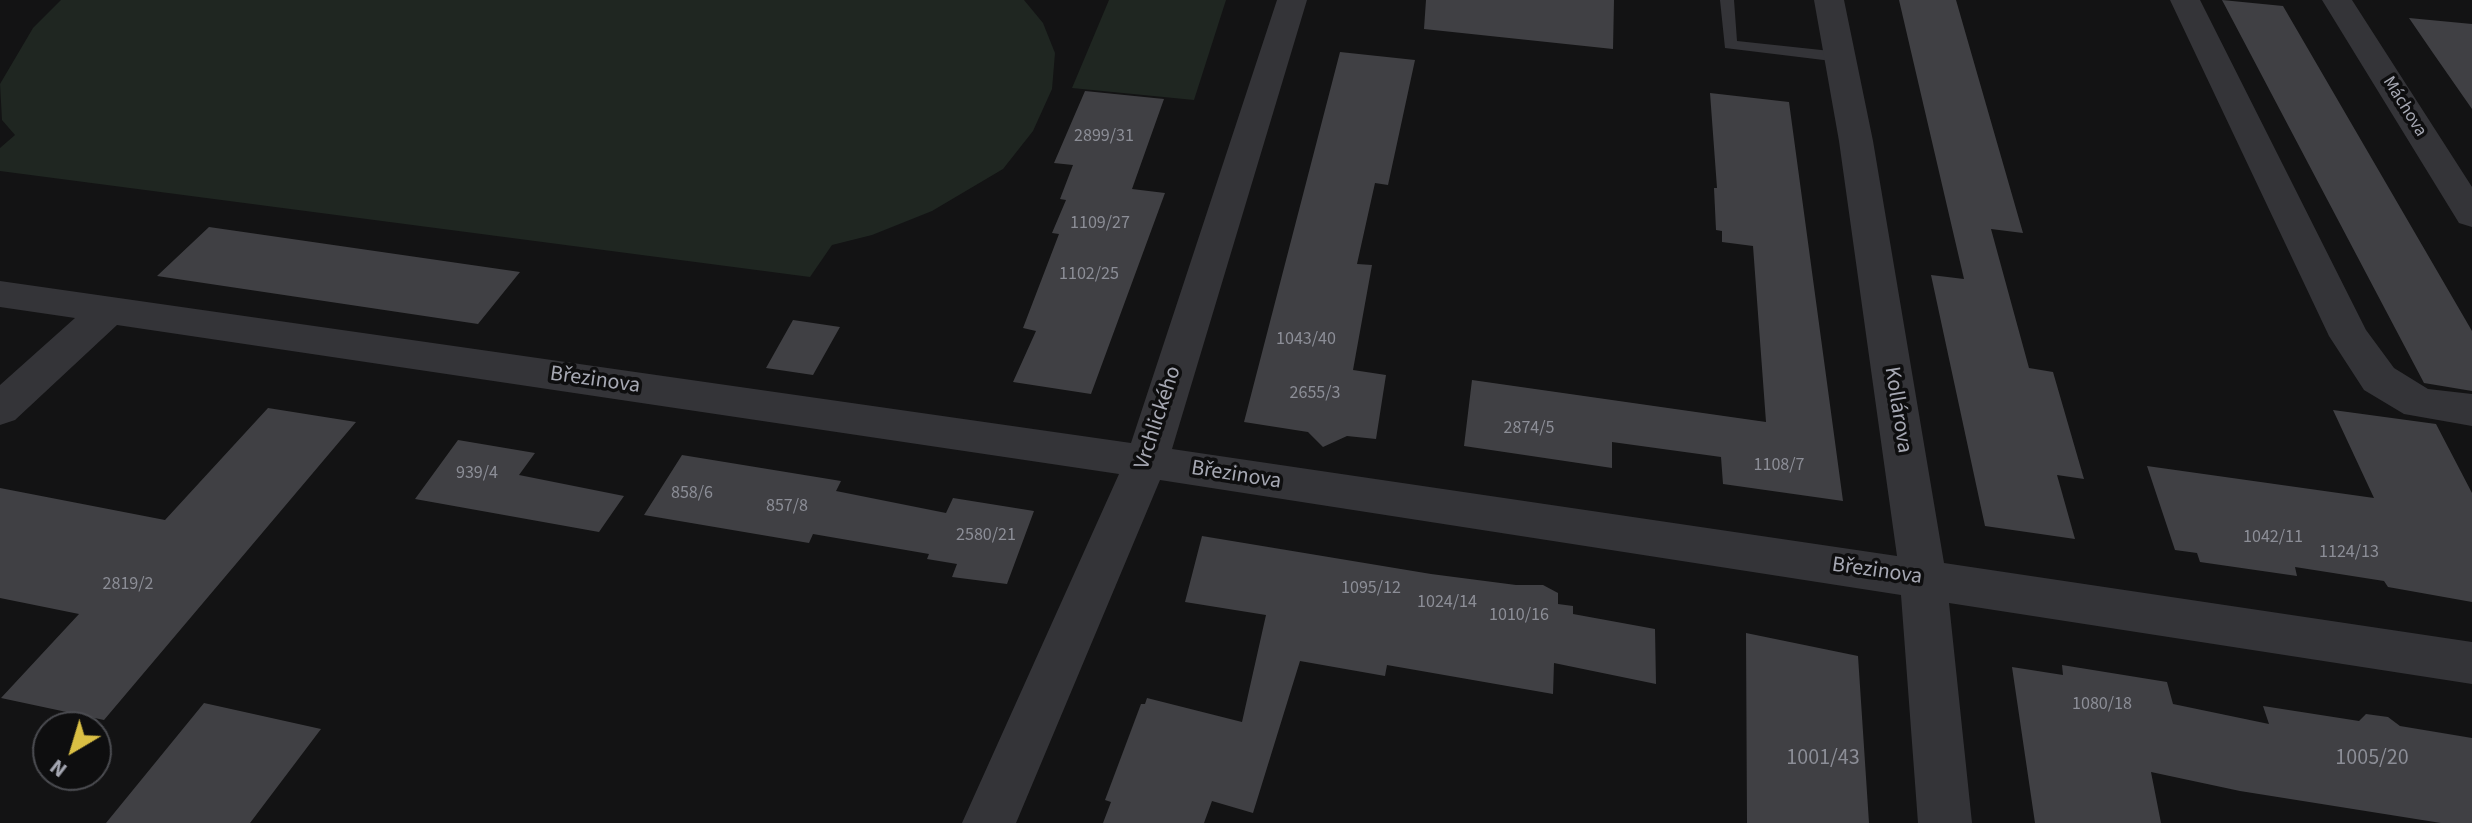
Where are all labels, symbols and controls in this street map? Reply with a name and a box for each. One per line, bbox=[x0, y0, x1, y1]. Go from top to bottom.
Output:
street label: Máchova bbox=[2377, 73, 2431, 141]
house number: 2899/31 bbox=[1074, 126, 1134, 148]
house number: 1109/27 bbox=[1070, 213, 1130, 235]
house number: 1102/25 bbox=[1059, 264, 1119, 286]
house number: 1043/40 bbox=[1276, 329, 1336, 351]
street label: Březinova bbox=[548, 362, 642, 400]
street label: Vrchlického bbox=[1130, 363, 1188, 473]
street label: Kollárova bbox=[1877, 365, 1917, 455]
house number: 2655/3 bbox=[1289, 383, 1341, 405]
house number: 2874/5 bbox=[1503, 418, 1555, 440]
house number: 1108/7 bbox=[1753, 455, 1805, 477]
street label: Březinova bbox=[1189, 456, 1283, 496]
house number: 939/4 bbox=[456, 463, 498, 485]
house number: 858/6 bbox=[671, 483, 713, 505]
house number: 857/8 bbox=[766, 496, 808, 518]
house number: 2580/21 bbox=[956, 525, 1016, 547]
house number: 1042/11 bbox=[2243, 527, 2303, 549]
house number: 1124/13 bbox=[2319, 542, 2379, 564]
street label: Březinova bbox=[1830, 553, 1924, 591]
house number: 2819/2 bbox=[102, 574, 154, 596]
house number: 1095/12 bbox=[1341, 578, 1401, 600]
house number: 1024/14 bbox=[1417, 592, 1477, 614]
house number: 1010/16 bbox=[1489, 605, 1549, 627]
house number: 1080/18 bbox=[2072, 694, 2132, 716]
north arrow bbox=[32, 711, 112, 791]
house number: 1001/43 bbox=[1786, 746, 1860, 772]
house number: 1005/20 bbox=[2335, 746, 2409, 772]
text: N bbox=[43, 751, 74, 785]

